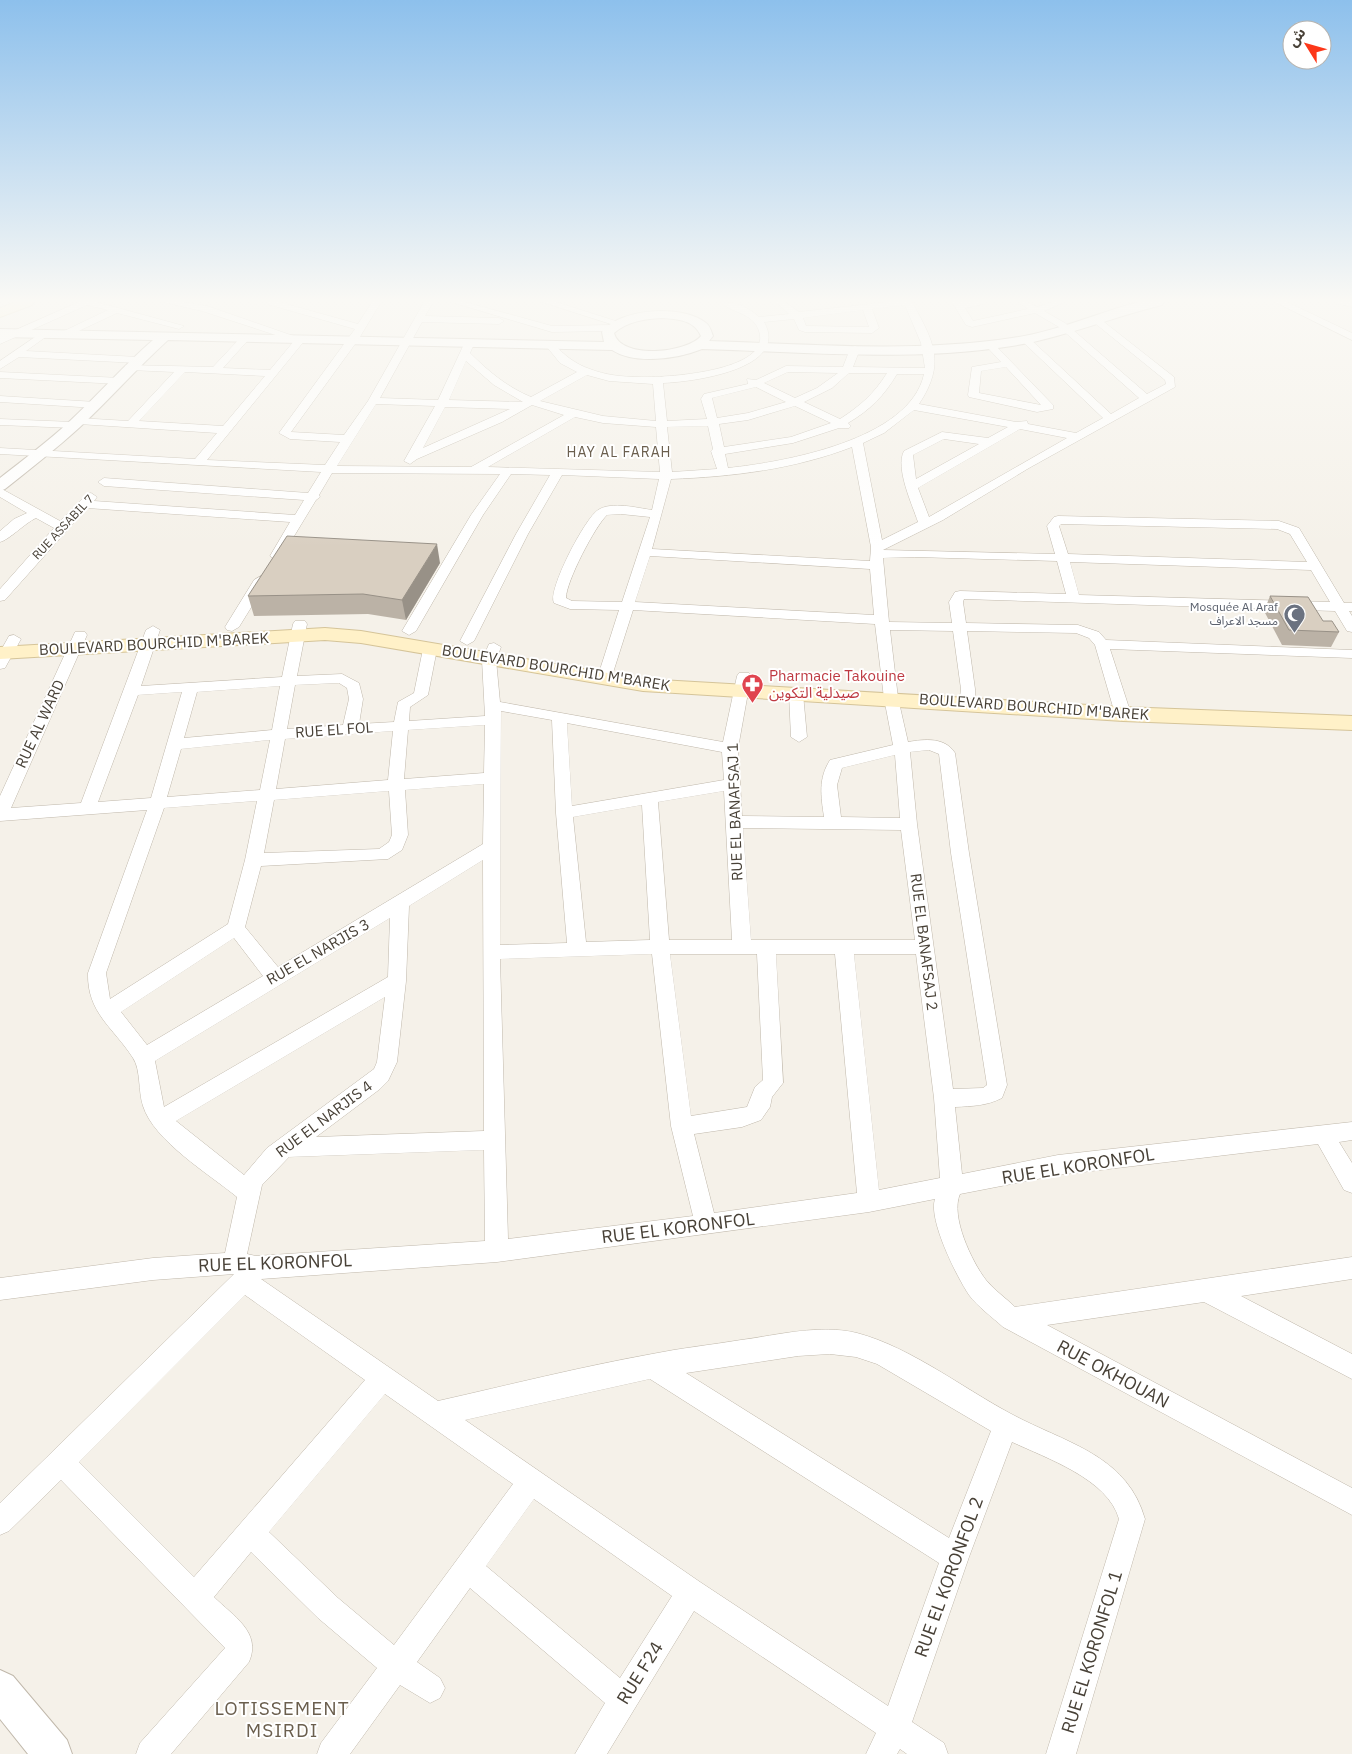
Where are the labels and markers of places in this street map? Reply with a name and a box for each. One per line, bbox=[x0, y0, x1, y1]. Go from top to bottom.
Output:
place label: Mosquée Al Araf مسجد الاعراف bbox=[1190, 599, 1278, 628]
mosque icon: Mosquée Al Araf مسجد الاعراف bbox=[1282, 602, 1306, 633]
place label: Pharmacie Takouine صيدلية التكوين bbox=[769, 666, 905, 702]
pharmacy icon: Pharmacie Takouine صيدلية التكوين bbox=[741, 673, 765, 704]

